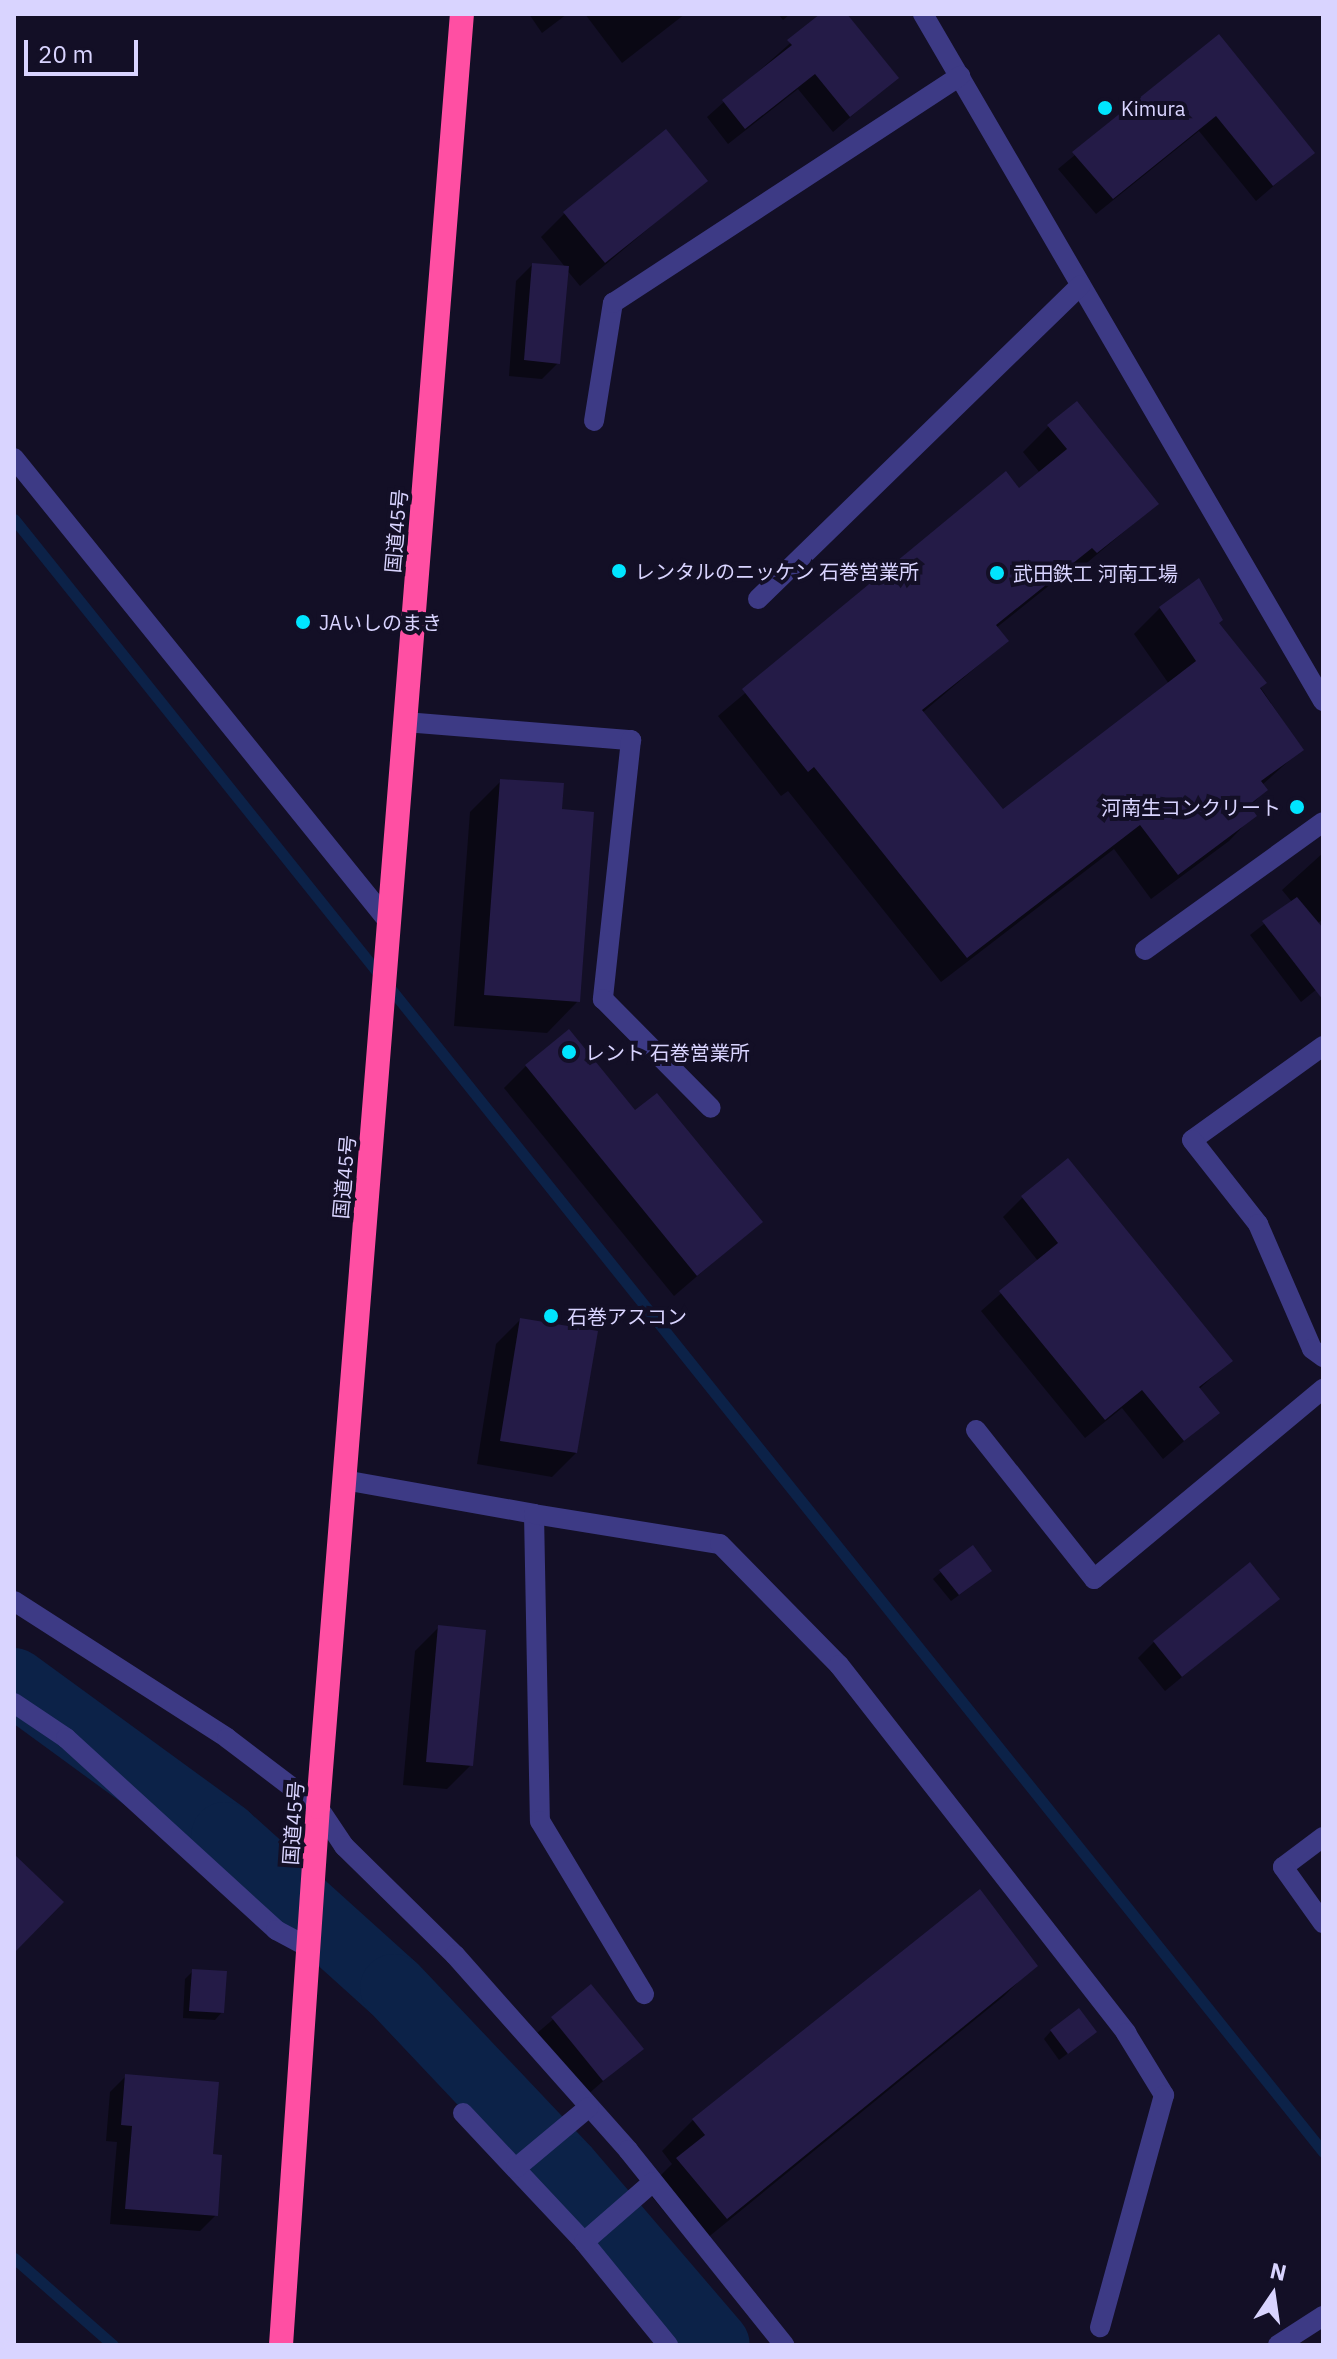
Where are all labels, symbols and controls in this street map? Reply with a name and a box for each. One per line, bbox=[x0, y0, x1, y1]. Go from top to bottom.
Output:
scale bar bbox=[28, 24, 142, 74]
text: 20 m bbox=[38, 38, 93, 70]
place label: Kimura bbox=[1121, 96, 1185, 120]
marker: Kimura bbox=[1096, 99, 1114, 117]
street label: 国道45号 bbox=[380, 488, 412, 574]
place label: レンタルのニッケン 石巻営業所 bbox=[635, 559, 920, 583]
place label: 武田鉄工 河南工場 bbox=[1013, 561, 1178, 585]
marker: レンタルのニッケン 石巻営業所 bbox=[610, 562, 628, 580]
marker: 武田鉄工 河南工場 bbox=[988, 564, 1006, 582]
place label: JAいしのまき bbox=[319, 610, 442, 634]
marker: JAいしのまき bbox=[294, 613, 312, 631]
place label: 河南生コンクリート bbox=[1101, 795, 1281, 819]
marker: 河南生コンクリート bbox=[1288, 798, 1306, 816]
place label: レント 石巻営業所 bbox=[585, 1040, 750, 1064]
marker: レント 石巻営業所 bbox=[560, 1043, 578, 1061]
street label: 国道45号 bbox=[328, 1134, 360, 1220]
place label: 石巻アスコン bbox=[567, 1304, 687, 1328]
marker: 石巻アスコン bbox=[542, 1307, 560, 1325]
street label: 国道45号 bbox=[278, 1780, 308, 1866]
north arrow bbox=[1233, 2255, 1313, 2335]
text: N bbox=[1267, 2255, 1290, 2287]

